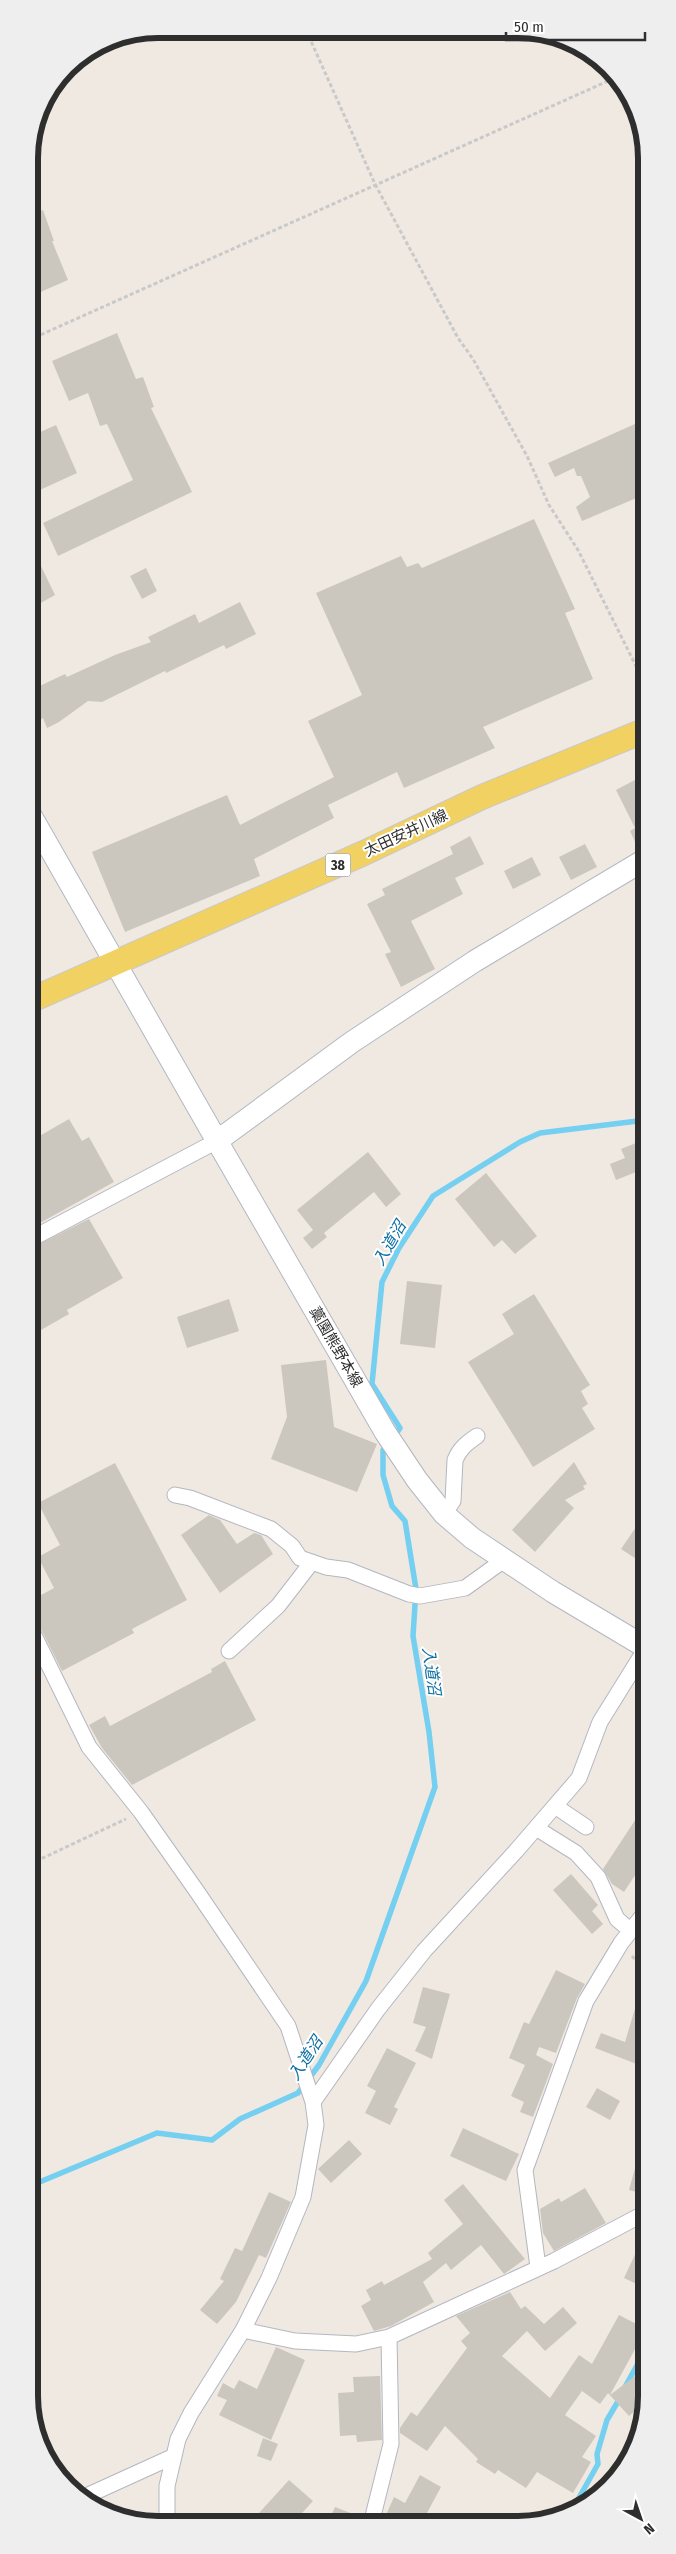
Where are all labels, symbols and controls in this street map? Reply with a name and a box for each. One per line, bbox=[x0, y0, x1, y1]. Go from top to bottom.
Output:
scale bar bbox=[506, 10, 645, 42]
text: 50 m bbox=[514, 18, 544, 36]
street label: 太田安井川線 bbox=[361, 806, 451, 860]
road number: 38 bbox=[326, 854, 350, 876]
water label: 入道沼 bbox=[369, 1216, 411, 1269]
street label: 藁園熊野本線 bbox=[306, 1304, 366, 1390]
water label: 入道沼 bbox=[419, 1646, 445, 1698]
water label: 入道沼 bbox=[284, 2031, 328, 2084]
north arrow bbox=[616, 2494, 666, 2544]
text: N bbox=[640, 2519, 658, 2538]

